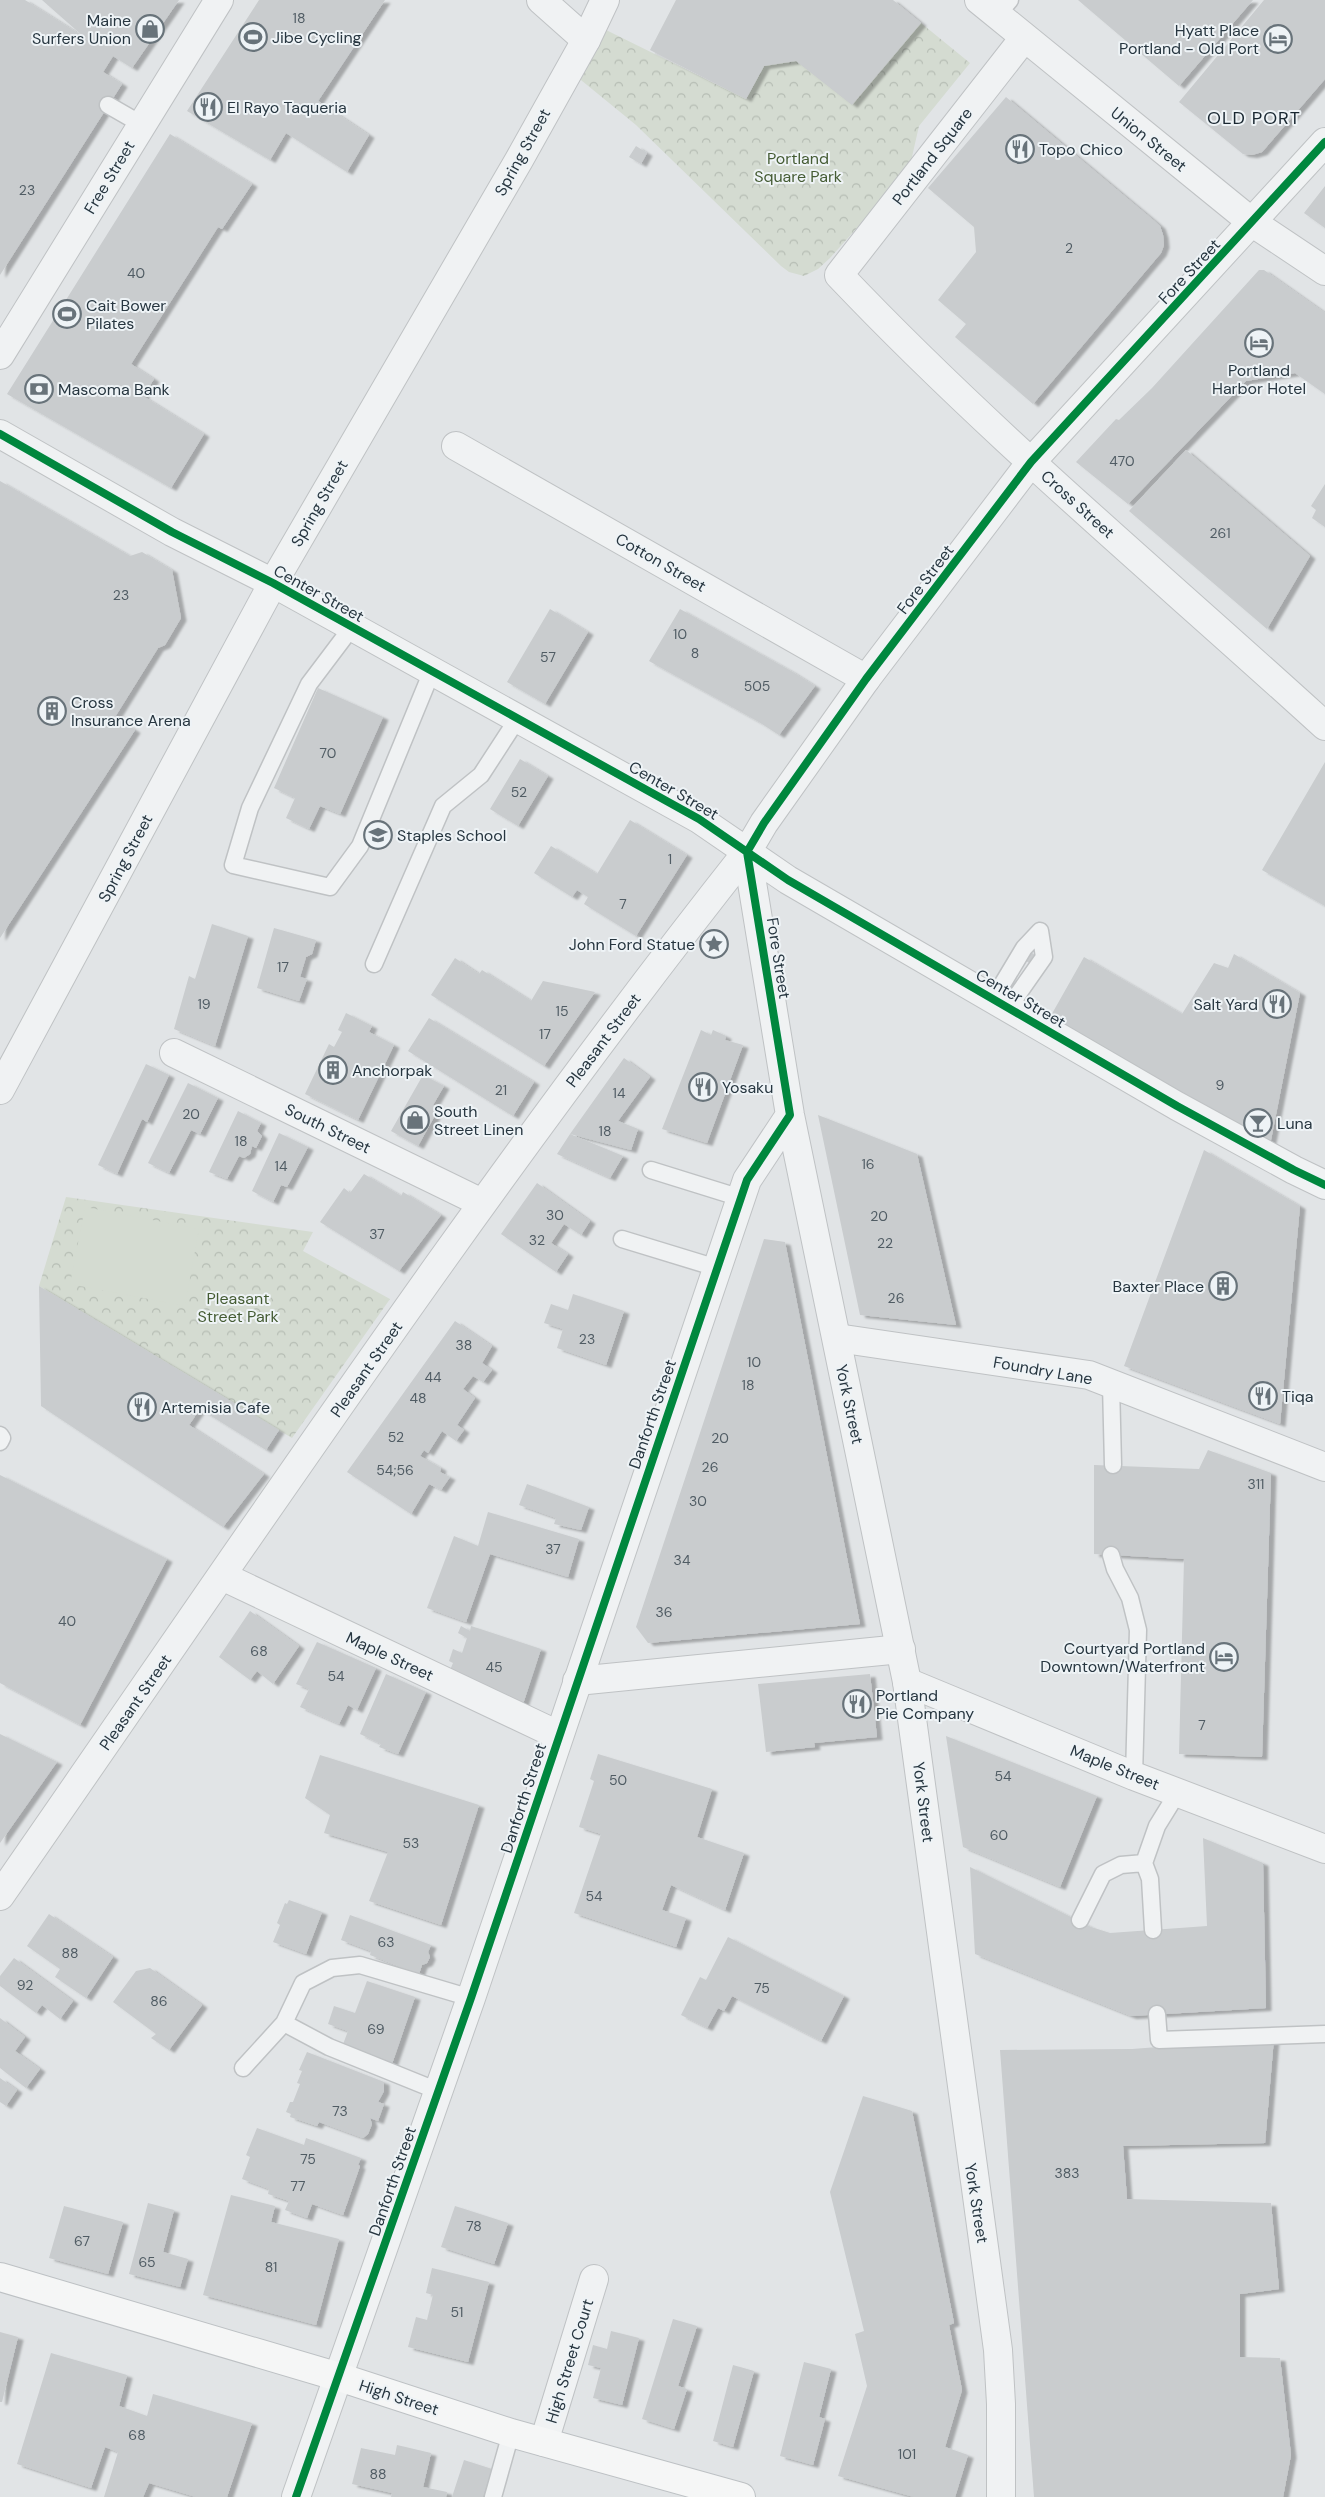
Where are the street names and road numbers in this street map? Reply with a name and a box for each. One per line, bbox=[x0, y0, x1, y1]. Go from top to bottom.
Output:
street label: Union Street bbox=[1106, 102, 1191, 176]
street label: Portland Square bbox=[888, 103, 977, 209]
street label: Spring Street bbox=[490, 105, 555, 200]
street label: Free Street bbox=[79, 137, 140, 218]
street label: Fore Street bbox=[1154, 234, 1225, 308]
street label: Spring Street bbox=[286, 456, 353, 550]
street label: Cross Street bbox=[1036, 466, 1119, 543]
street label: Cotton Street bbox=[612, 528, 710, 597]
street label: Fore Street bbox=[892, 540, 958, 618]
street label: Center Street bbox=[270, 560, 368, 627]
street label: Center Street bbox=[625, 756, 722, 825]
street label: Spring Street bbox=[93, 811, 157, 906]
street label: Fore Street bbox=[762, 916, 795, 1000]
street label: Center Street bbox=[972, 964, 1069, 1033]
street label: Pleasant Street bbox=[561, 989, 646, 1092]
street label: South Street bbox=[281, 1099, 374, 1158]
street label: Pleasant Street bbox=[326, 1317, 407, 1421]
street label: Foundry Lane bbox=[992, 1351, 1094, 1390]
street label: Danforth Street bbox=[624, 1357, 681, 1472]
street label: York Street bbox=[831, 1362, 868, 1446]
street label: Maple Street bbox=[343, 1627, 437, 1686]
street label: Pleasant Street bbox=[95, 1650, 176, 1754]
street label: Danforth Street bbox=[496, 1740, 551, 1856]
street label: Maple Street bbox=[1067, 1740, 1163, 1795]
street label: York Street bbox=[908, 1761, 939, 1844]
street label: Danforth Street bbox=[364, 2124, 421, 2239]
street label: York Street bbox=[960, 2161, 993, 2245]
street label: High Street Court bbox=[541, 2296, 598, 2426]
street label: High Street bbox=[356, 2375, 441, 2420]

